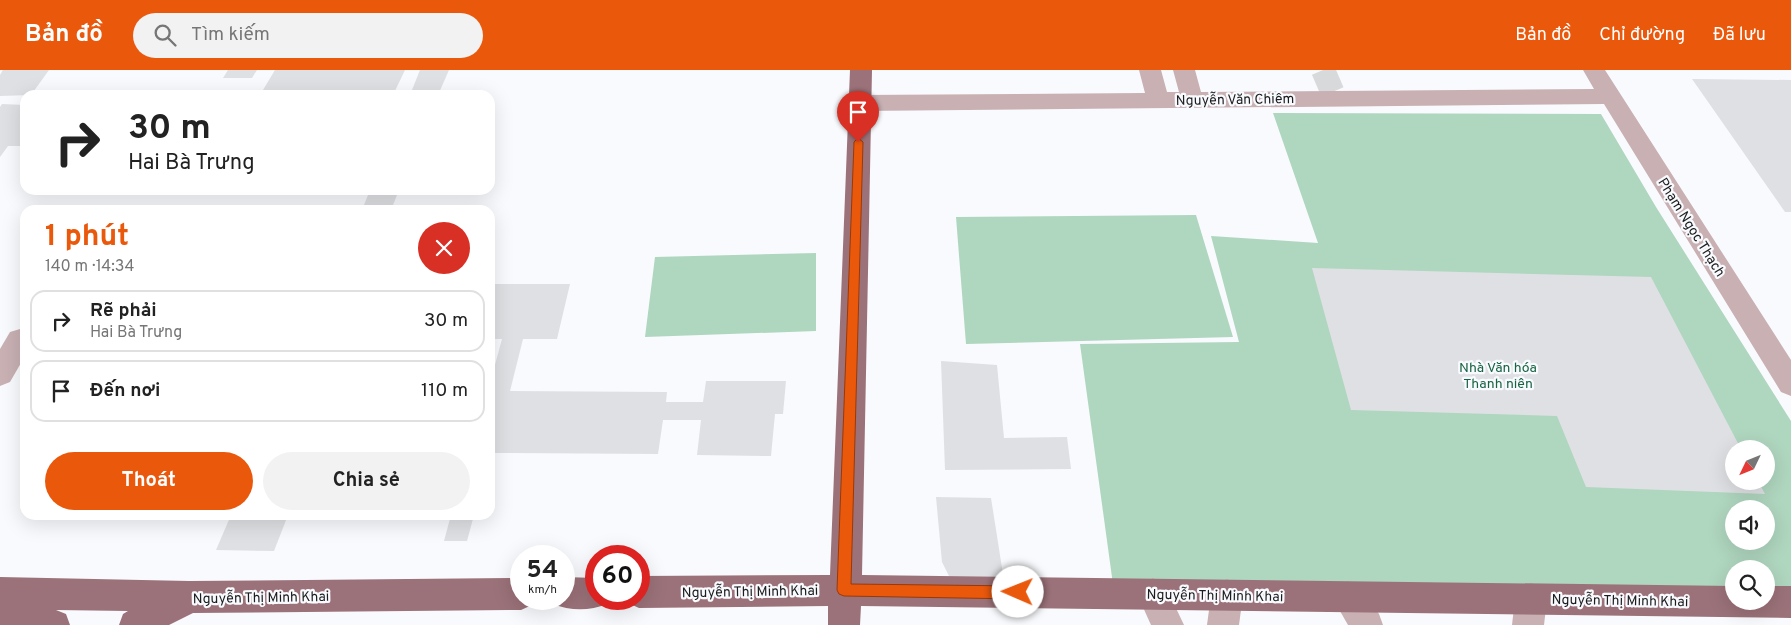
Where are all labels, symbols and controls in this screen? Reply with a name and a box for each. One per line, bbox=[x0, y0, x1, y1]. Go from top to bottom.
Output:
search box bbox=[133, 13, 483, 58]
text: Bản đồ bbox=[25, 20, 103, 50]
icon: search bbox=[151, 21, 179, 49]
text: Tìm kiếm bbox=[191, 23, 270, 47]
text: Bản đồ bbox=[1515, 24, 1571, 47]
text: Chỉ đường bbox=[1599, 24, 1685, 47]
text: Đã lưu bbox=[1713, 24, 1766, 47]
street label: Nguyễn Văn Chiêm bbox=[1176, 90, 1294, 110]
pin bbox=[837, 91, 879, 142]
icon: arrive bbox=[844, 98, 872, 126]
text: 30 m bbox=[128, 107, 211, 151]
icon: right bbox=[45, 110, 110, 175]
text: Hai Bà Trưng bbox=[128, 150, 255, 177]
street label: Phạm Ngọc Thạch bbox=[1653, 175, 1728, 280]
text: 1 phút bbox=[45, 219, 129, 256]
button: close bbox=[418, 222, 470, 274]
text: 140 m · 14:34 bbox=[45, 257, 134, 277]
text: Rẽ phải bbox=[90, 299, 157, 323]
icon: right bbox=[47, 307, 75, 335]
text: 30 m bbox=[424, 309, 468, 333]
text: Hai Bà Trưng bbox=[90, 323, 182, 343]
park label: Nhà Văn hóa Thanh niên bbox=[1459, 360, 1537, 393]
icon: arrive bbox=[47, 377, 75, 405]
text: Đến nơi bbox=[90, 379, 160, 403]
text: 110 m bbox=[421, 379, 468, 403]
north arrow bbox=[1725, 440, 1775, 490]
map controls bbox=[1725, 440, 1775, 610]
button: Thoát bbox=[45, 452, 253, 510]
button: Chia sẻ bbox=[263, 452, 470, 510]
button: sound bbox=[1725, 500, 1775, 550]
speed limit sign: 60 bbox=[585, 545, 650, 610]
text: 54 bbox=[527, 555, 558, 587]
button: search bbox=[1725, 560, 1775, 610]
position arrow bbox=[991, 565, 1043, 617]
text: km/h bbox=[528, 582, 557, 598]
street label: Nguyễn Thị Minh Khai bbox=[682, 582, 818, 602]
street label: Nguyễn Thị Minh Khai bbox=[1147, 586, 1283, 606]
street label: Nguyễn Thị Minh Khai bbox=[193, 588, 329, 608]
street label: Nguyễn Thị Minh Khai bbox=[1552, 591, 1688, 611]

